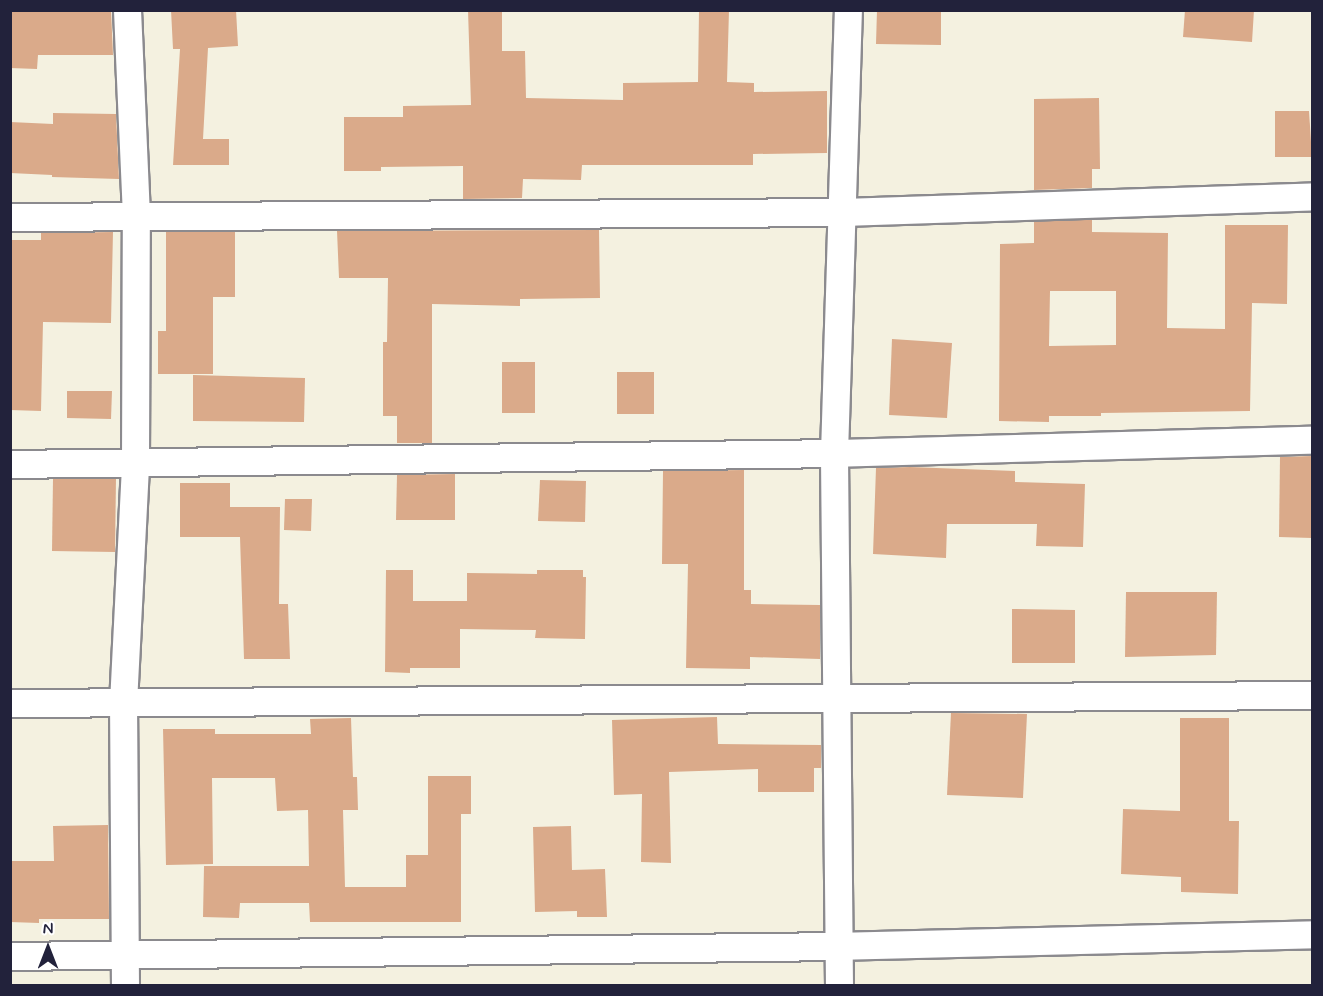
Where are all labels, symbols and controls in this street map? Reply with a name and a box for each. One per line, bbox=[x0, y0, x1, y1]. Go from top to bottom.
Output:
north arrow bbox=[18, 918, 78, 978]
text: N bbox=[43, 919, 53, 940]

